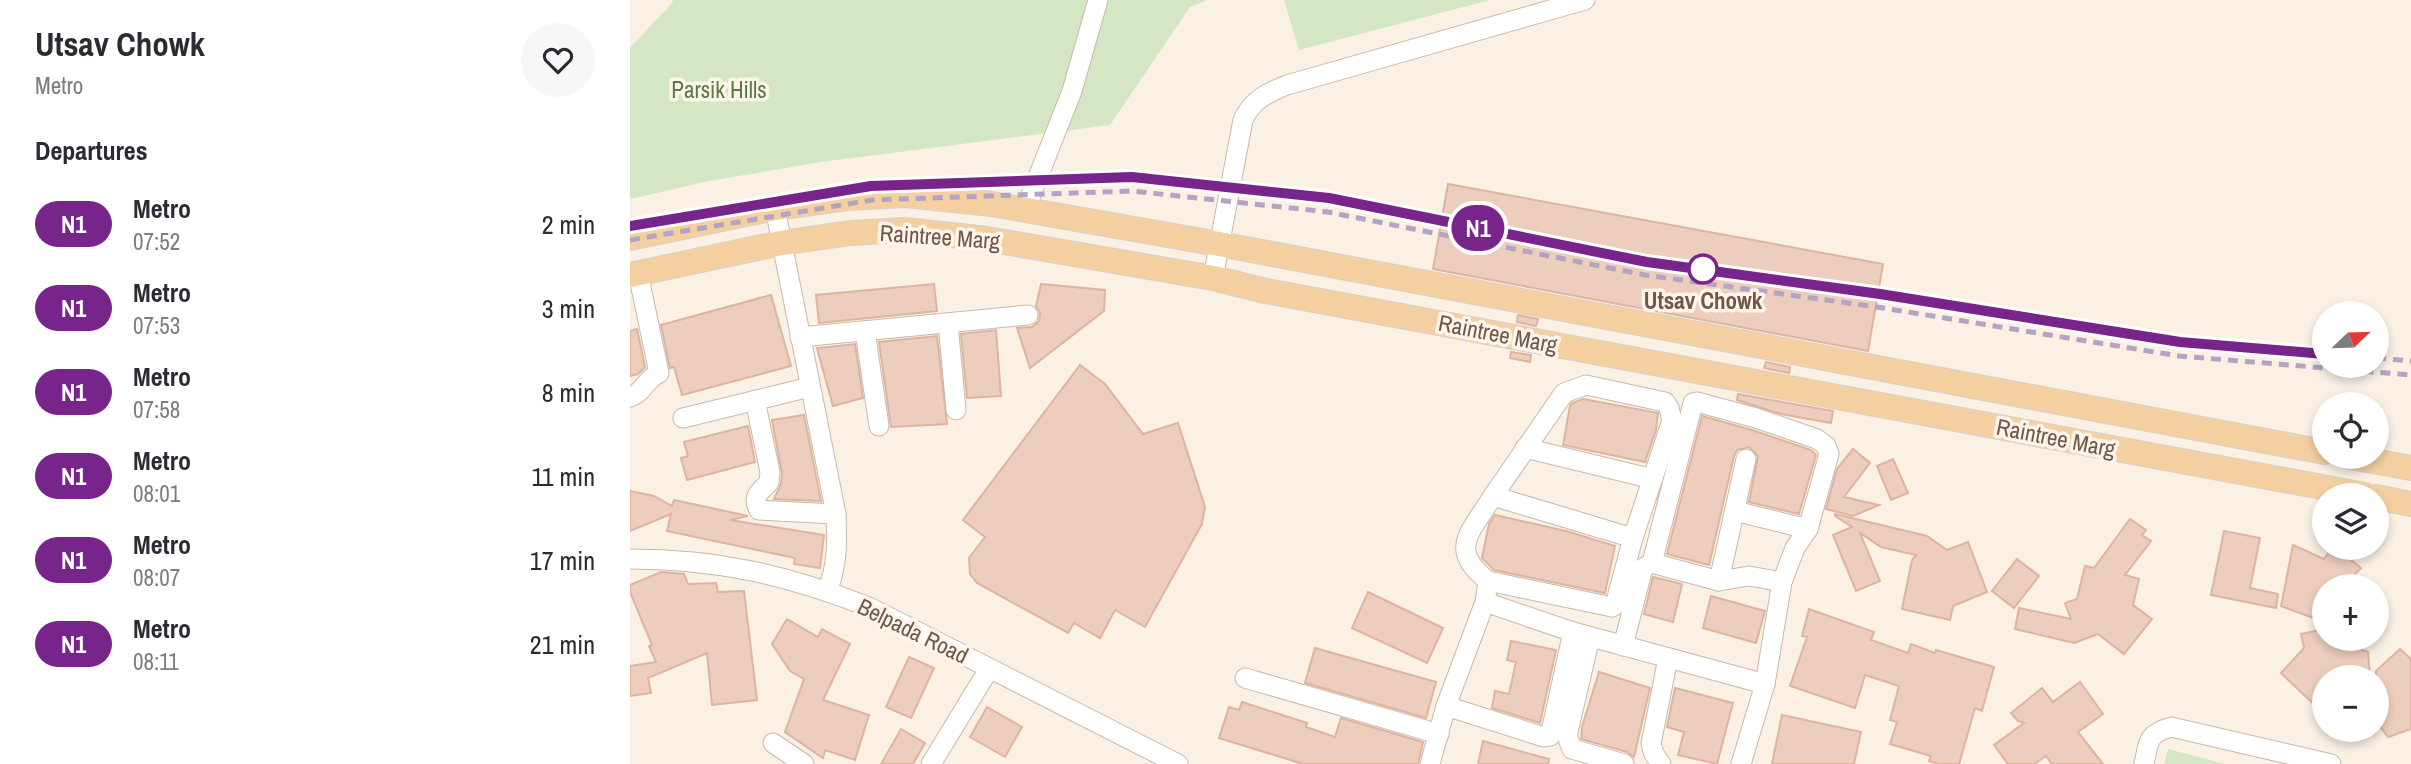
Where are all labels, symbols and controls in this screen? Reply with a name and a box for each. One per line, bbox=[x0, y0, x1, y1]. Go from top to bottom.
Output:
text: Utsav Chowk bbox=[35, 22, 205, 66]
button: heart bbox=[521, 23, 595, 97]
text: Metro bbox=[35, 70, 83, 101]
park label: Parsik Hills bbox=[671, 74, 767, 105]
text: Departures bbox=[35, 133, 148, 168]
text: Metro bbox=[133, 191, 191, 226]
line badge: N1 bbox=[1446, 205, 1510, 251]
text: 2 min bbox=[542, 207, 595, 242]
text: N1 bbox=[61, 208, 86, 240]
text: N1 bbox=[1465, 212, 1491, 244]
street label: Raintree Marg bbox=[879, 217, 1002, 256]
text: 07:52 bbox=[133, 226, 180, 257]
marker: Utsav Chowk bbox=[1688, 254, 1718, 284]
text: Metro bbox=[133, 275, 191, 310]
place label: Utsav Chowk bbox=[1644, 285, 1763, 316]
text: 3 min bbox=[542, 291, 595, 326]
text: N1 bbox=[61, 292, 86, 324]
north arrow bbox=[2312, 301, 2389, 378]
map controls bbox=[2312, 301, 2389, 742]
street label: Raintree Marg bbox=[1436, 307, 1561, 360]
text: 07:53 bbox=[133, 310, 180, 341]
text: Metro bbox=[133, 359, 191, 394]
text: 8 min bbox=[542, 375, 595, 410]
text: N1 bbox=[61, 376, 86, 408]
button: locate bbox=[2312, 392, 2389, 469]
text: 07:58 bbox=[133, 394, 180, 425]
street label: Raintree Marg bbox=[1994, 411, 2119, 464]
text: Metro bbox=[133, 443, 191, 478]
text: 11 min bbox=[531, 459, 595, 494]
text: N1 bbox=[61, 460, 86, 492]
text: 08:01 bbox=[133, 478, 180, 509]
button: layers bbox=[2312, 483, 2389, 560]
text: Metro bbox=[133, 527, 191, 562]
text: 17 min bbox=[530, 543, 595, 578]
text: N1 bbox=[61, 544, 86, 576]
text: 08:07 bbox=[133, 562, 180, 593]
button: + bbox=[2312, 574, 2389, 651]
street label: Belpada Road bbox=[853, 590, 974, 671]
text: Metro bbox=[133, 611, 191, 646]
text: 21 min bbox=[530, 627, 595, 662]
text: N1 bbox=[61, 628, 86, 660]
text: 08:11 bbox=[133, 646, 179, 677]
button: − bbox=[2312, 665, 2389, 742]

